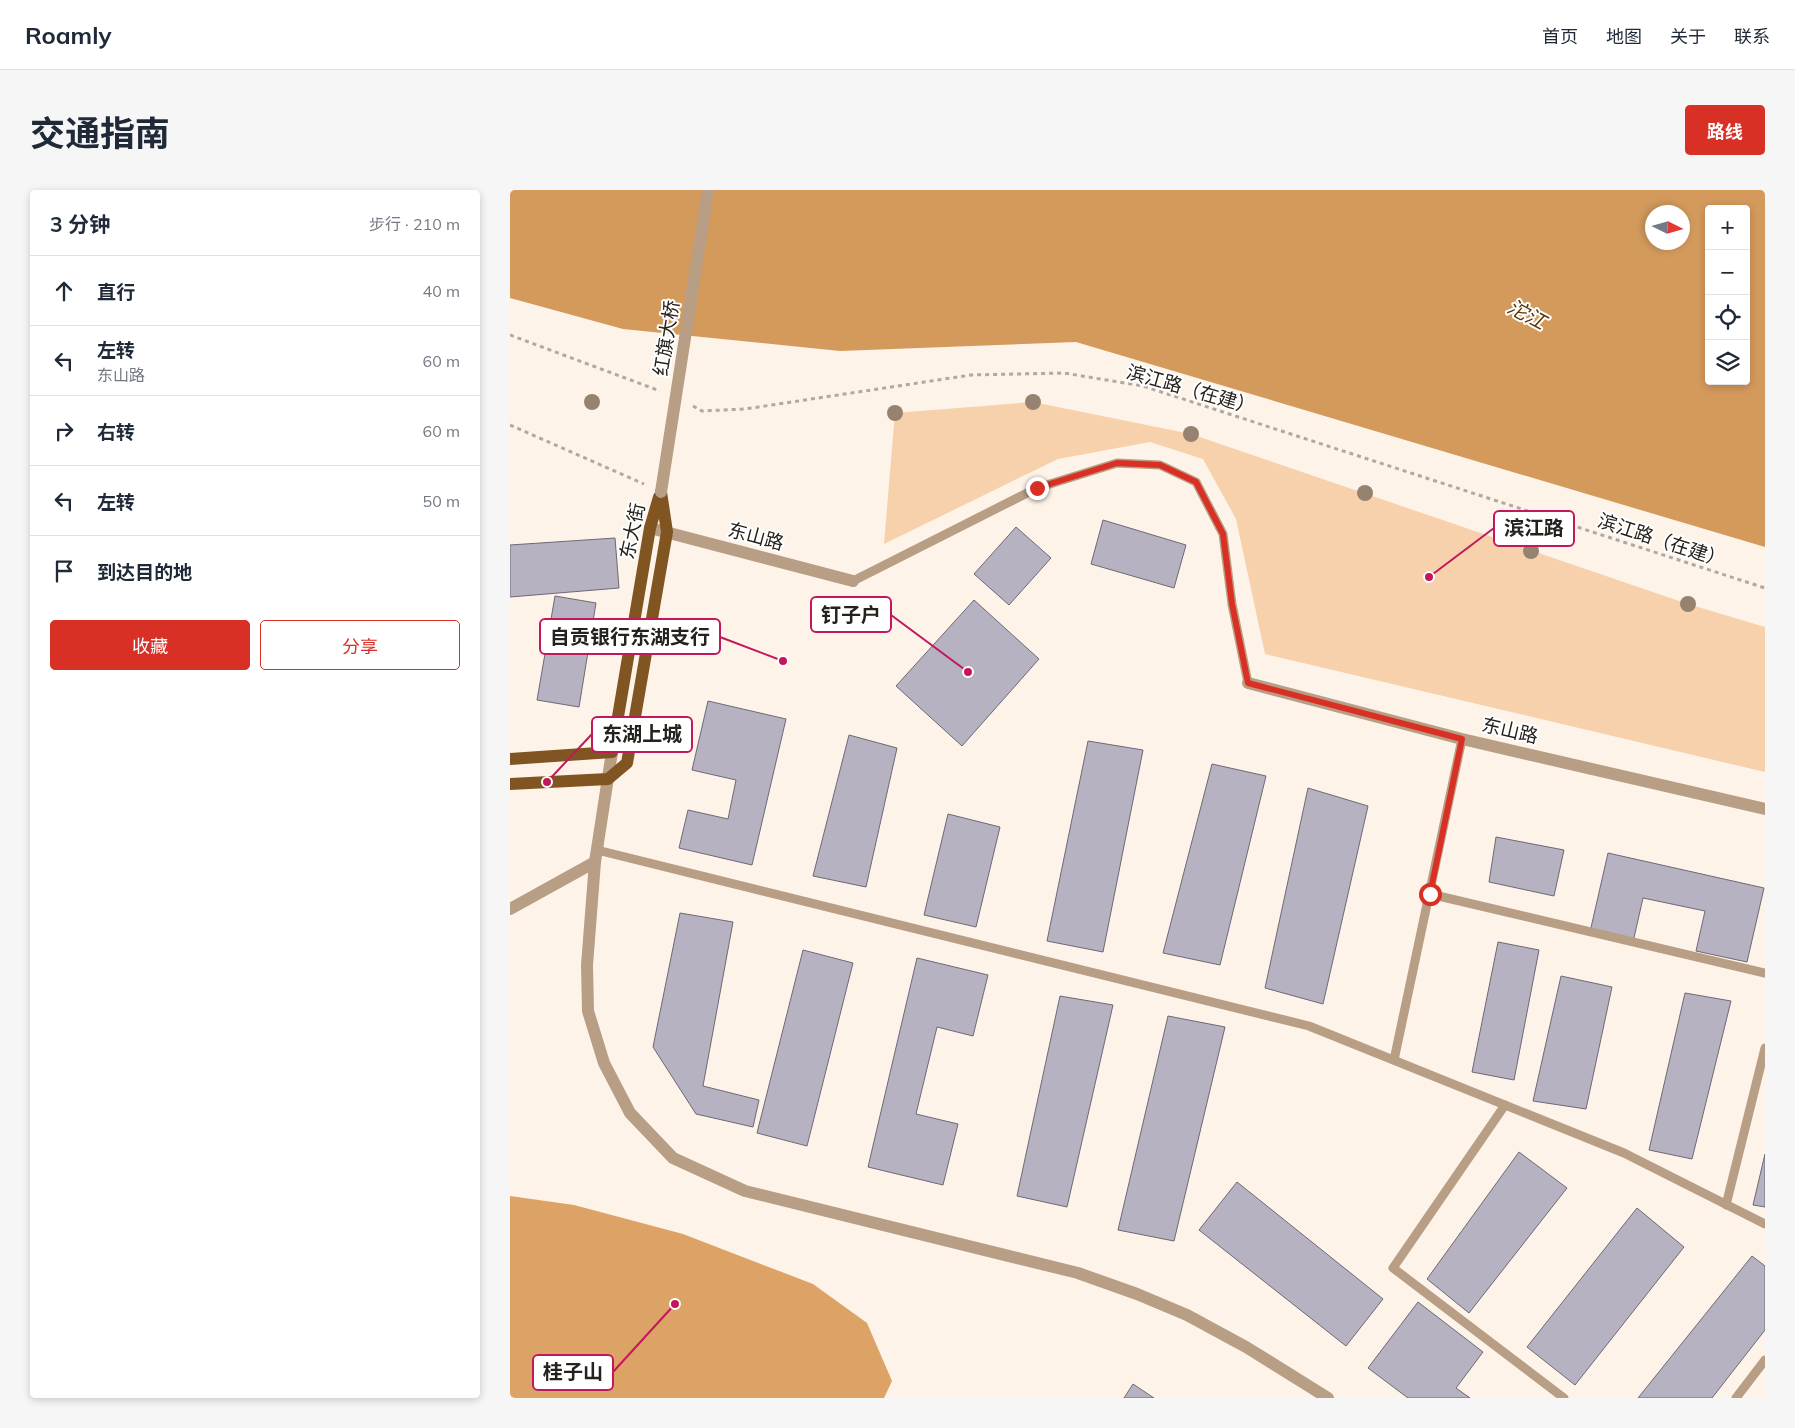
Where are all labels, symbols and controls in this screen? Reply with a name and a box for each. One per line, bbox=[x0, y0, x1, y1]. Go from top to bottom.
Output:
text: Roamly bbox=[25, 20, 112, 50]
text: 首页 bbox=[1542, 25, 1578, 48]
text: 地图 bbox=[1606, 25, 1642, 48]
text: 关于 bbox=[1670, 25, 1706, 48]
text: 联系 bbox=[1734, 25, 1770, 48]
button: 路线 bbox=[1685, 105, 1765, 155]
text: 交通指南 bbox=[30, 111, 170, 155]
north arrow bbox=[1645, 205, 1690, 250]
map controls bbox=[1705, 205, 1750, 385]
button: + bbox=[1705, 205, 1750, 250]
text: 3 分钟 bbox=[50, 211, 110, 237]
text: 步行 · 210 m bbox=[369, 214, 460, 234]
button: − bbox=[1705, 250, 1750, 295]
icon: ahead bbox=[50, 277, 78, 305]
text: 直行 bbox=[97, 280, 135, 304]
text: 40 m bbox=[423, 281, 460, 301]
water label: 沱江 bbox=[1503, 294, 1552, 335]
button: locate bbox=[1705, 295, 1750, 340]
street label: 红旗大桥 bbox=[648, 299, 684, 377]
text: 左转 bbox=[97, 338, 135, 362]
button: layers bbox=[1705, 340, 1750, 385]
icon: left bbox=[50, 347, 78, 375]
text: 60 m bbox=[423, 351, 460, 371]
street label: 滨江路（在建） bbox=[1124, 359, 1258, 419]
text: 东山路 bbox=[97, 365, 145, 385]
icon: right bbox=[50, 417, 78, 445]
text: 右转 bbox=[97, 420, 135, 444]
text: 60 m bbox=[423, 421, 460, 441]
route end bbox=[1026, 477, 1049, 500]
icon: left bbox=[50, 487, 78, 515]
text: 左转 bbox=[97, 490, 135, 514]
text: 50 m bbox=[423, 491, 460, 511]
street label: 东大街 bbox=[614, 501, 650, 561]
street label: 滨江路（在建） bbox=[1595, 508, 1729, 572]
callout: 滨江路 bbox=[1494, 511, 1574, 546]
text: 滨江路 bbox=[1504, 515, 1564, 540]
street label: 东山路 bbox=[725, 517, 787, 555]
icon: arrive bbox=[50, 557, 78, 585]
text: 到达目的地 bbox=[97, 560, 192, 584]
callout: 钉子户 bbox=[811, 597, 891, 632]
text: 钉子户 bbox=[821, 602, 881, 627]
callout: 自贡银行东湖支行 bbox=[540, 619, 720, 654]
button: 收藏 bbox=[50, 620, 250, 670]
button: 分享 bbox=[260, 620, 460, 670]
text: 自贡银行东湖支行 bbox=[550, 624, 710, 649]
street label: 东山路 bbox=[1480, 712, 1540, 748]
callout: 东湖上城 bbox=[592, 717, 692, 752]
text: 东湖上城 bbox=[602, 721, 682, 746]
route start bbox=[1419, 883, 1442, 906]
callout: 桂子山 bbox=[533, 1355, 613, 1390]
text: 桂子山 bbox=[543, 1359, 603, 1384]

